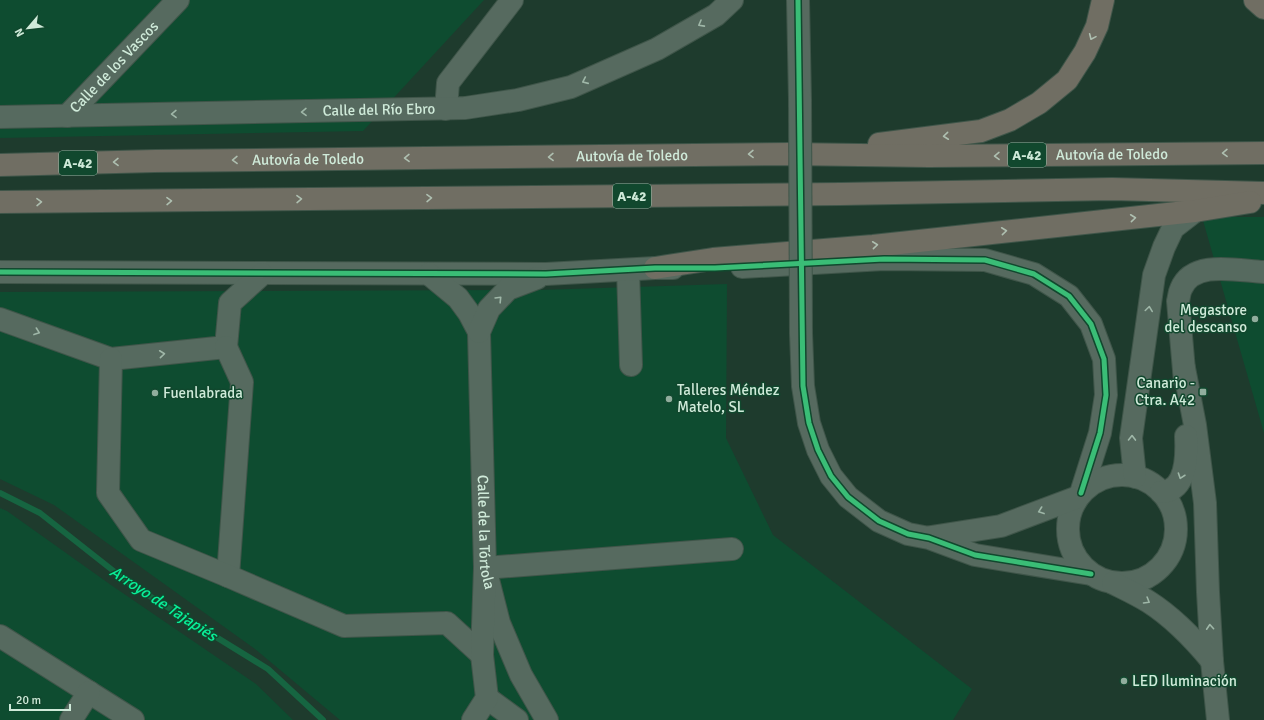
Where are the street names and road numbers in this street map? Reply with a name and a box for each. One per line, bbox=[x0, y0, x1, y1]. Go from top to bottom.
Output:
street label: Calle de los Vascos bbox=[66, 17, 162, 117]
street label: Calle del Río Ebro bbox=[322, 100, 436, 120]
road number: A-42 bbox=[1008, 143, 1046, 167]
street label: Autovía de Toledo bbox=[1056, 145, 1168, 164]
street label: Autovía de Toledo bbox=[576, 146, 688, 165]
street label: Autovía de Toledo bbox=[252, 150, 364, 169]
road number: A-42 bbox=[59, 151, 97, 175]
road number: A-42 bbox=[613, 184, 651, 208]
street label: Calle de la Tórtola bbox=[474, 475, 499, 591]

